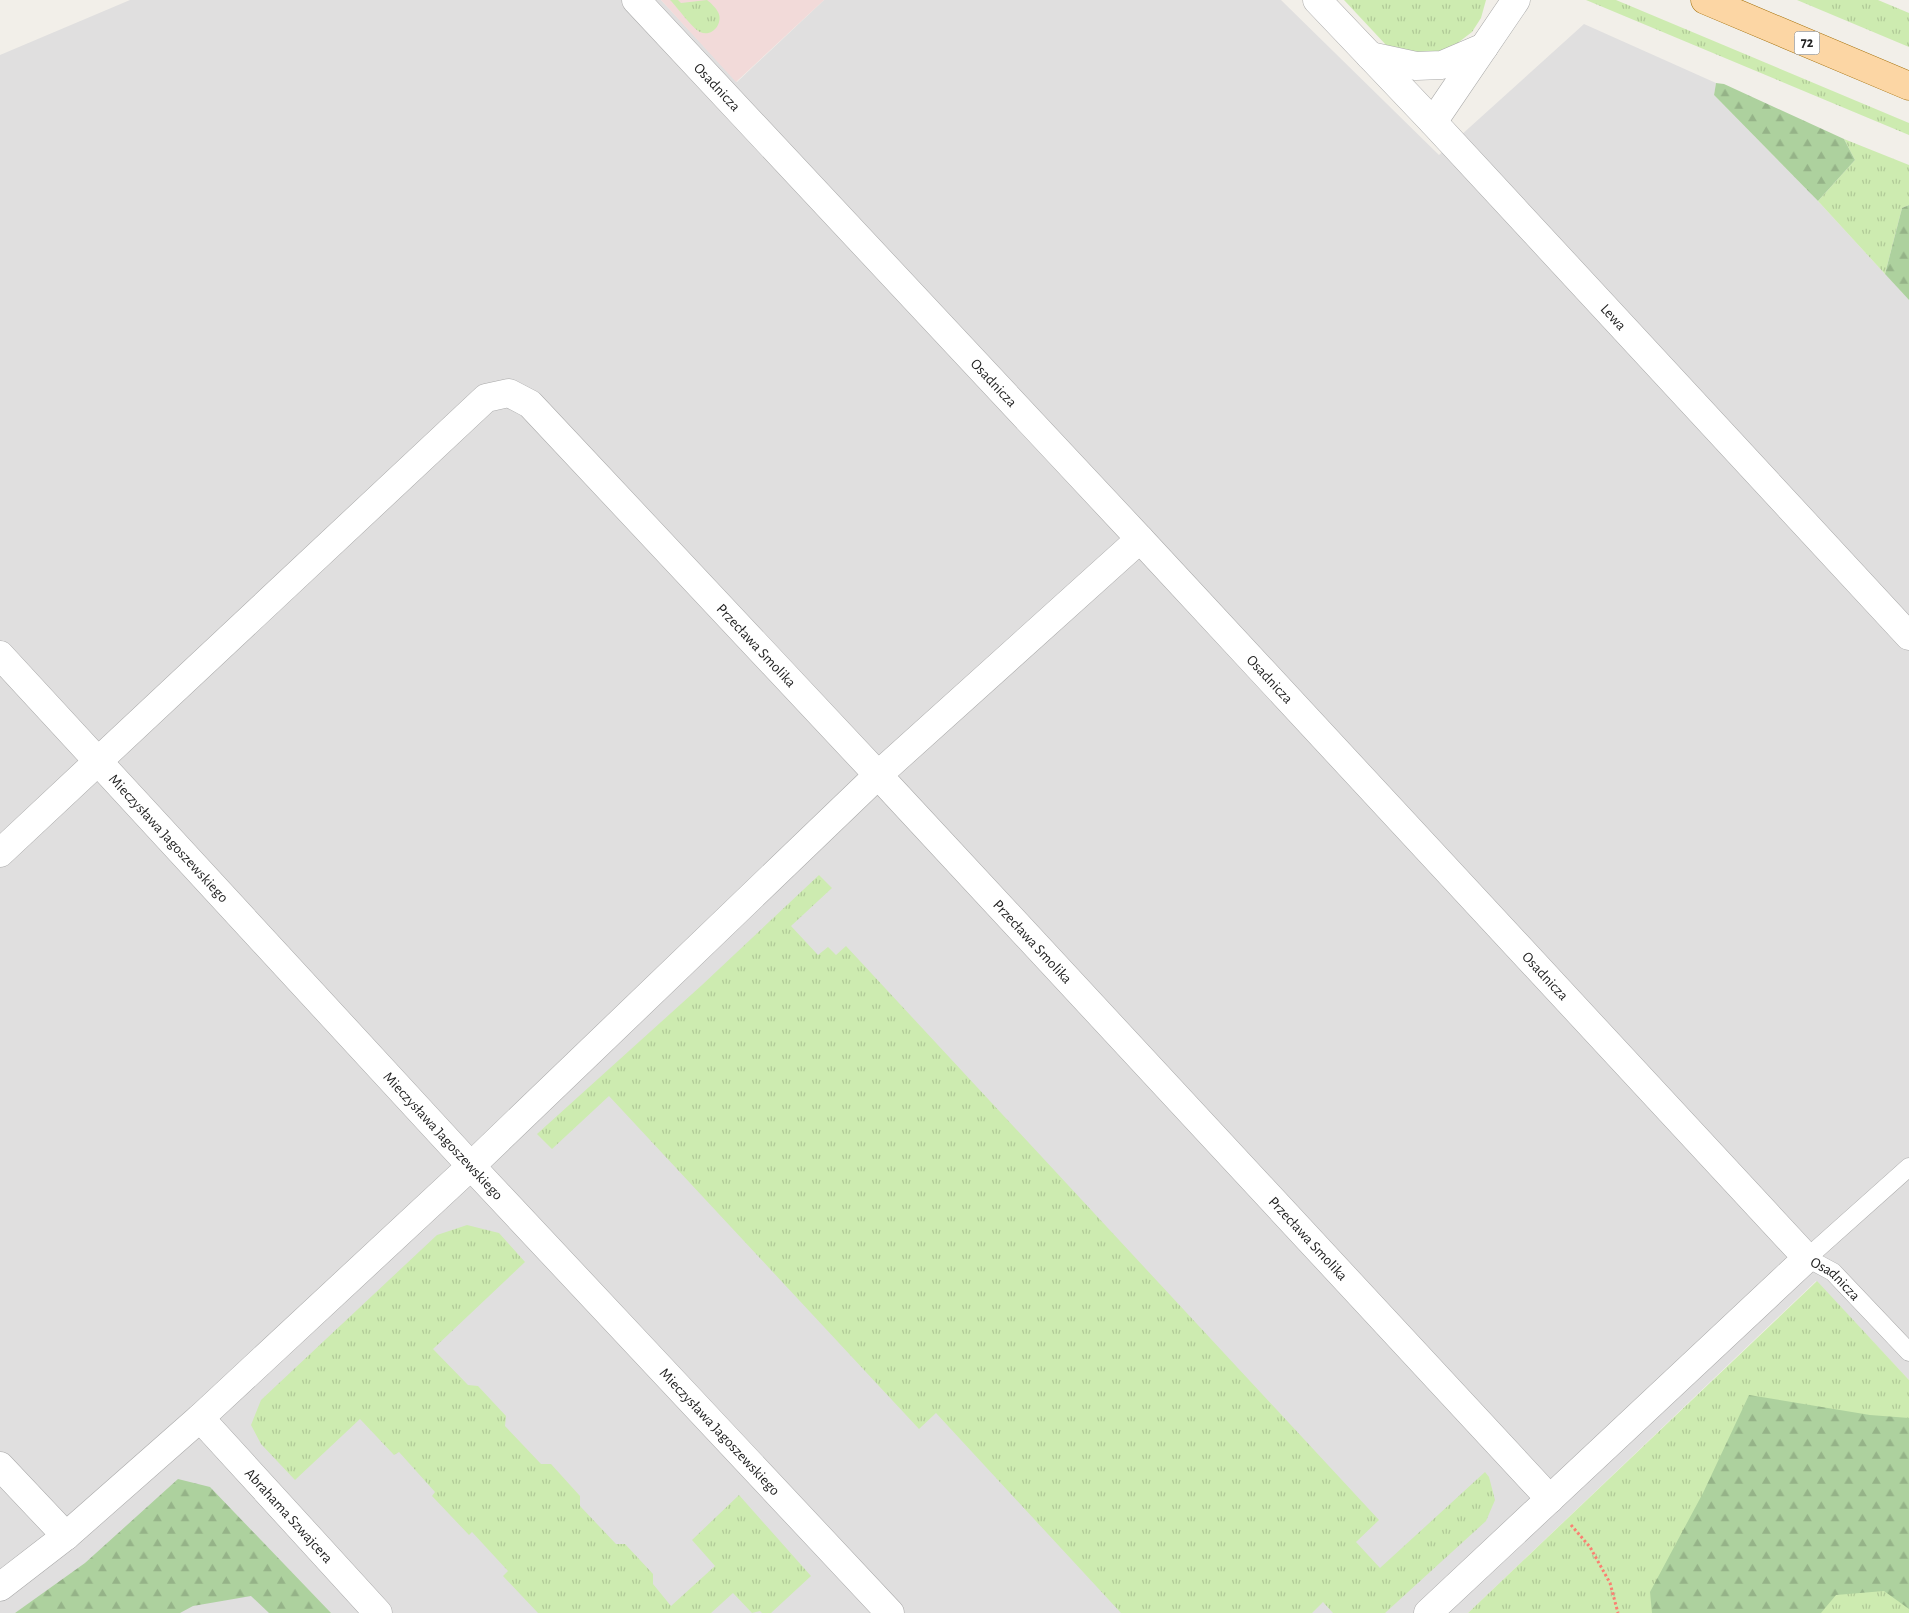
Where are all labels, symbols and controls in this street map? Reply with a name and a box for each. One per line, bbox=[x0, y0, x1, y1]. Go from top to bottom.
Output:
road number: 72 bbox=[1794, 32, 1820, 54]
street label: Osadnicza bbox=[691, 60, 743, 114]
street label: Lewa bbox=[1598, 301, 1629, 333]
street label: Osadnicza bbox=[968, 356, 1020, 410]
street label: Przecława Smolika bbox=[714, 601, 799, 690]
street label: Osadnicza bbox=[1244, 652, 1296, 706]
street label: Mieczysława Jagoszewskiego bbox=[106, 771, 231, 905]
street label: Przecława Smolika bbox=[990, 897, 1075, 986]
street label: Osadnicza bbox=[1519, 949, 1571, 1003]
street label: Mieczysława Jagoszewskiego bbox=[381, 1069, 506, 1203]
street label: Przecława Smolika bbox=[1266, 1194, 1351, 1283]
street label: Osadnicza bbox=[1808, 1254, 1863, 1303]
street label: Mieczysława Jagoszewskiego bbox=[657, 1365, 783, 1498]
street label: Abrahama Szwajcera bbox=[242, 1465, 336, 1566]

